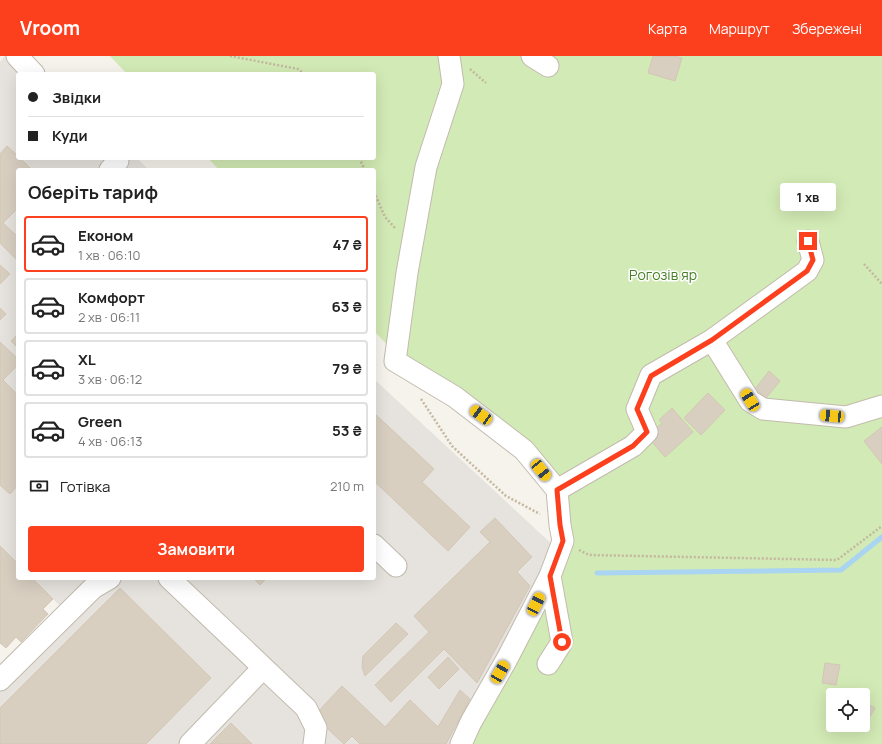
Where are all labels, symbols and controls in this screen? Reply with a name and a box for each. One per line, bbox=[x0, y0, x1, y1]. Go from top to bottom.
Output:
text: Vroom bbox=[20, 15, 80, 41]
text: Карта bbox=[648, 19, 687, 38]
text: Маршрут bbox=[709, 19, 770, 38]
text: Збережені bbox=[792, 19, 862, 38]
text: Звідки bbox=[52, 87, 101, 108]
text: Куди bbox=[52, 125, 88, 146]
text: Оберіть тариф bbox=[28, 180, 158, 204]
callout: 1 хв bbox=[780, 183, 836, 211]
text: 1 хв bbox=[797, 188, 819, 206]
text: Економ bbox=[78, 225, 133, 246]
icon: car bbox=[30, 226, 66, 262]
route end bbox=[799, 232, 817, 250]
text: 47 ₴ bbox=[332, 234, 362, 255]
text: 1 хв · 06:10 bbox=[78, 246, 141, 264]
park label: Рогозів яр bbox=[629, 265, 697, 284]
text: Комфорт bbox=[78, 287, 145, 308]
icon: car bbox=[30, 288, 66, 324]
text: 63 ₴ bbox=[332, 296, 362, 317]
text: 2 хв · 06:11 bbox=[78, 308, 140, 326]
text: XL bbox=[78, 349, 96, 370]
icon: car bbox=[30, 350, 66, 386]
text: 79 ₴ bbox=[332, 358, 362, 379]
text: 3 хв · 06:12 bbox=[78, 370, 142, 388]
car bbox=[739, 387, 761, 413]
car bbox=[468, 403, 494, 427]
car bbox=[820, 409, 844, 423]
text: Green bbox=[78, 411, 122, 432]
icon: car bbox=[30, 412, 66, 448]
text: 53 ₴ bbox=[332, 420, 362, 441]
text: 4 хв · 06:13 bbox=[78, 432, 142, 450]
car bbox=[529, 457, 553, 483]
icon: cash bbox=[28, 475, 50, 497]
text: Готівка bbox=[60, 476, 110, 497]
text: 210 m bbox=[330, 477, 364, 495]
button: Замовити bbox=[28, 526, 364, 572]
car bbox=[525, 591, 547, 617]
route start bbox=[553, 633, 571, 651]
car bbox=[489, 659, 511, 685]
map controls bbox=[826, 688, 870, 732]
button: locate bbox=[826, 688, 870, 732]

